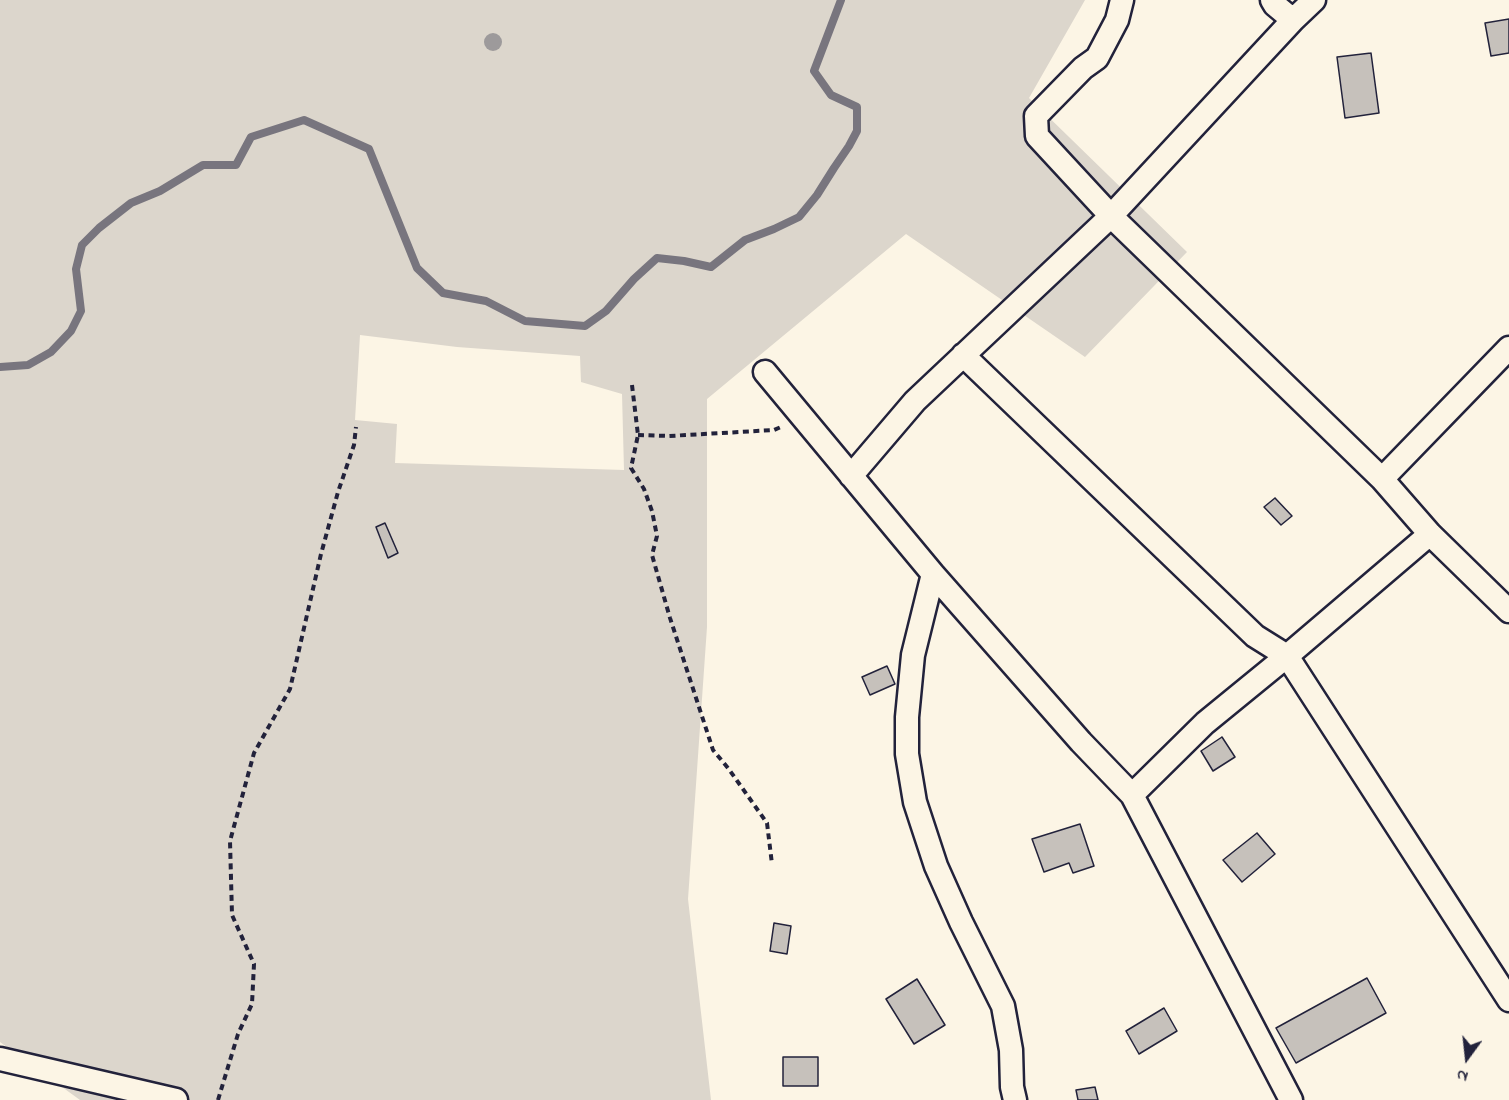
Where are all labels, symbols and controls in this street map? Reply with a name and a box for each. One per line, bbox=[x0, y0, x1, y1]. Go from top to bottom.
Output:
north arrow bbox=[1437, 1028, 1497, 1088]
text: N bbox=[1454, 1062, 1471, 1088]

